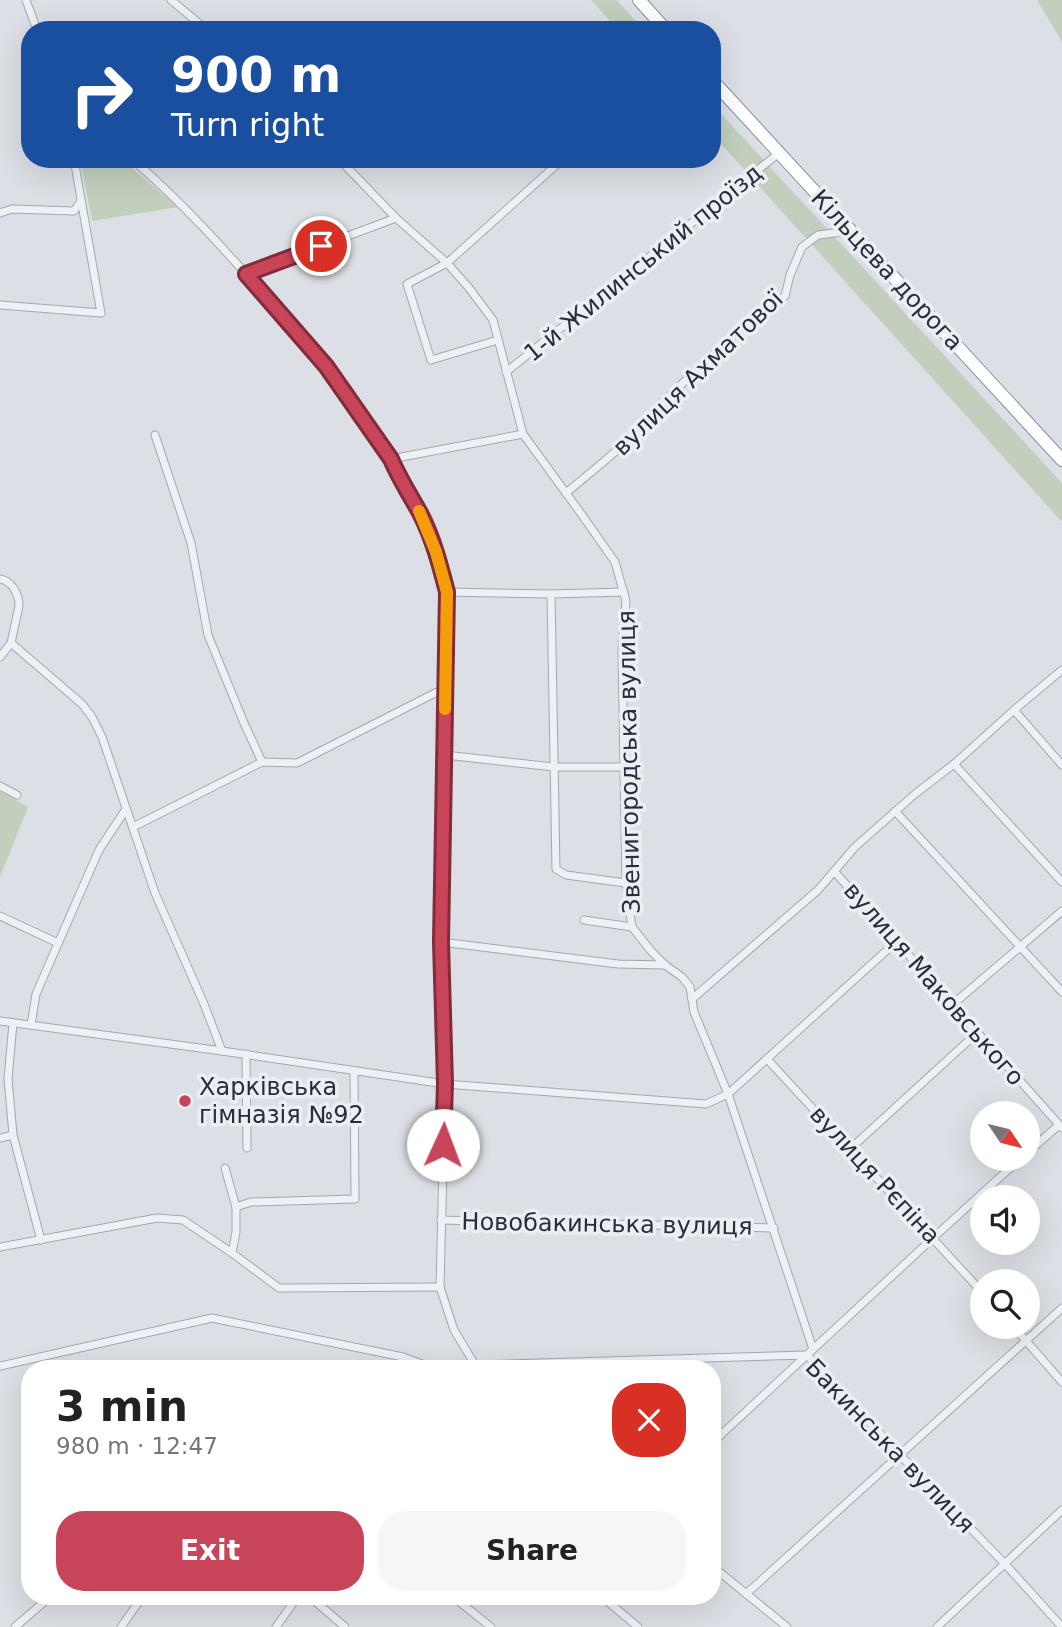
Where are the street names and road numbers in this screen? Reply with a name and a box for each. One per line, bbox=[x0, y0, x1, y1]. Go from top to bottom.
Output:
street label: 1-й Жилинський проїзд bbox=[519, 158, 767, 368]
street label: Кільцева дорога bbox=[805, 184, 969, 356]
street label: вулиця Ахматової bbox=[607, 284, 789, 461]
street label: Звенигородська вулиця bbox=[612, 610, 646, 914]
street label: вулиця Маковського bbox=[838, 877, 1030, 1091]
street label: вулиця Рєпіна bbox=[804, 1100, 946, 1250]
street label: Новобакинська вулиця bbox=[461, 1207, 753, 1241]
street label: Бакинська вулиця bbox=[800, 1353, 980, 1539]

